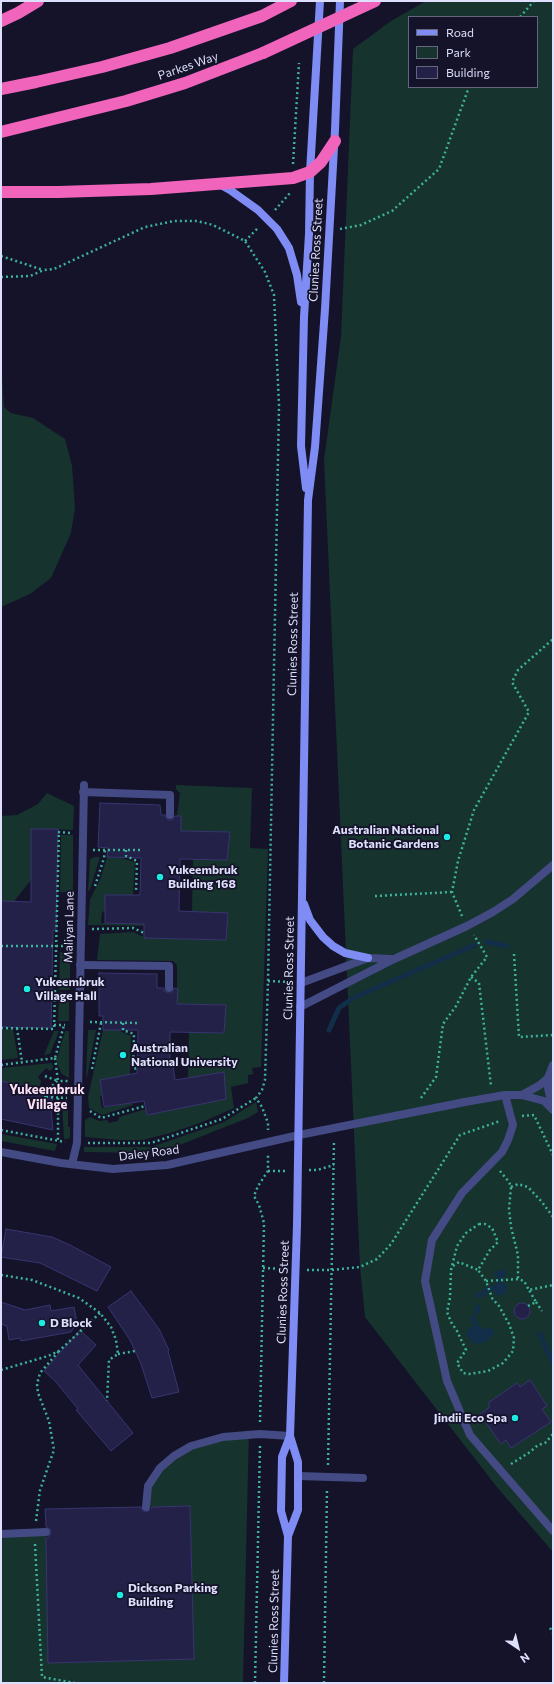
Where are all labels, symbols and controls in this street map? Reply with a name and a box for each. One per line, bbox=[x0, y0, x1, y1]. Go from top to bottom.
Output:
legend bbox=[408, 16, 538, 88]
text: Road bbox=[446, 25, 474, 39]
text: Park bbox=[446, 45, 471, 59]
street label: Parkes Way bbox=[156, 49, 220, 83]
text: Building bbox=[446, 65, 490, 79]
street label: Clunies Ross Street bbox=[306, 198, 326, 302]
street label: Clunies Ross Street bbox=[285, 592, 301, 696]
place label: Australian National Botanic Gardens bbox=[332, 823, 439, 851]
marker: Australian National Botanic Gardens bbox=[442, 832, 452, 842]
place label: Yukeembruk Building 168 bbox=[168, 863, 238, 891]
marker: Yukeembruk Building 168 bbox=[155, 872, 165, 882]
street label: Maliyan Lane bbox=[61, 891, 77, 963]
street label: Clunies Ross Street bbox=[281, 916, 297, 1020]
place label: Yukeembruk Village Hall bbox=[35, 975, 105, 1003]
marker: Yukeembruk Village Hall bbox=[22, 984, 32, 994]
place label: Australian National University bbox=[131, 1041, 238, 1069]
marker: Australian National University bbox=[118, 1050, 128, 1060]
district label: Yukeembruk Village bbox=[9, 1082, 85, 1113]
street label: Daley Road bbox=[118, 1142, 180, 1164]
street label: Clunies Ross Street bbox=[274, 1240, 292, 1344]
place label: D Block bbox=[50, 1316, 92, 1330]
marker: D Block bbox=[37, 1318, 47, 1328]
place label: Jindii Eco Spa bbox=[434, 1411, 507, 1425]
marker: Jindii Eco Spa bbox=[510, 1413, 520, 1423]
street label: Clunies Ross Street bbox=[266, 1569, 282, 1673]
place label: Dickson Parking Building bbox=[128, 1581, 218, 1609]
marker: Dickson Parking Building bbox=[115, 1590, 125, 1600]
north arrow bbox=[498, 1628, 538, 1668]
text: N bbox=[518, 1651, 532, 1666]

